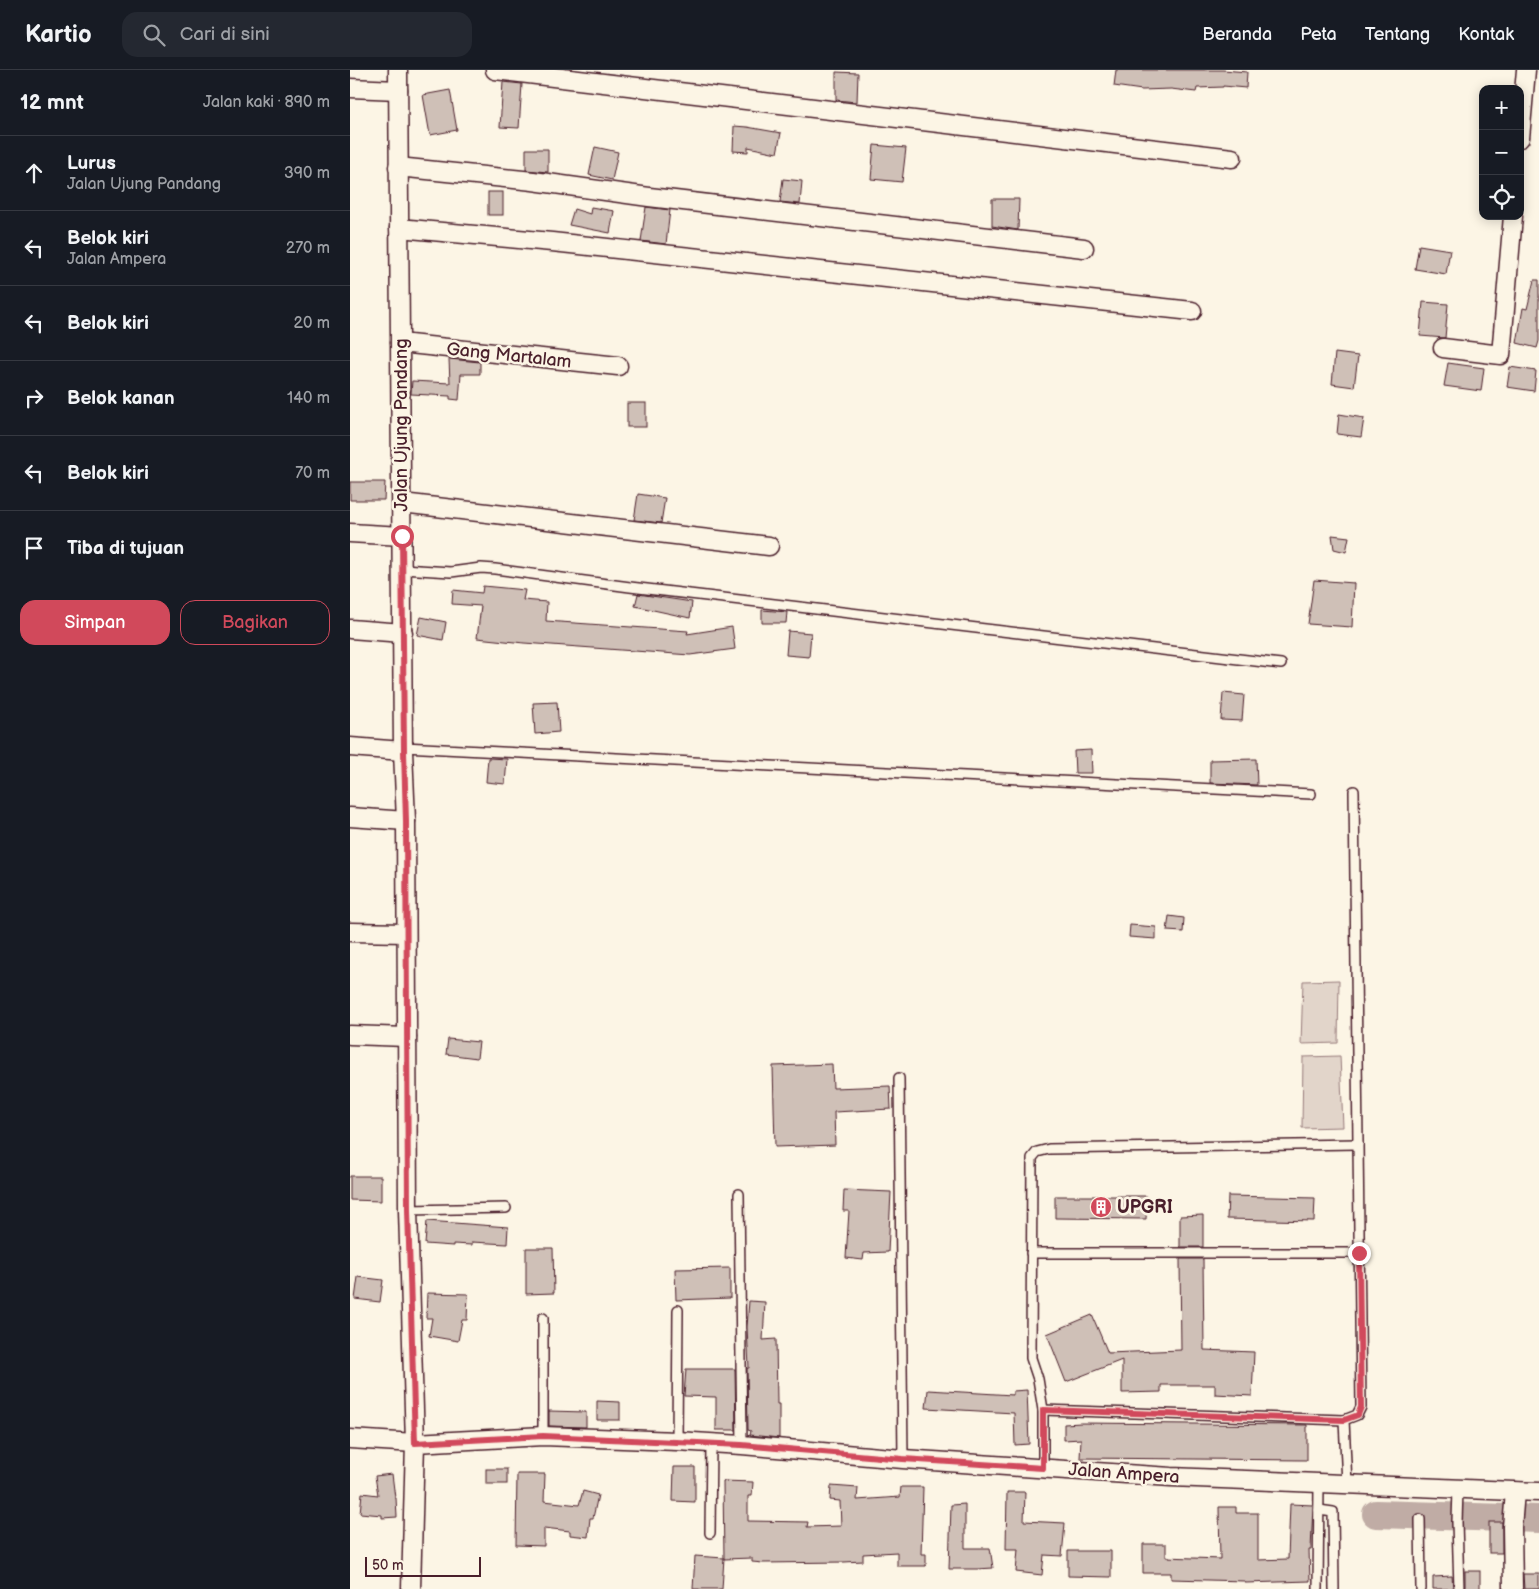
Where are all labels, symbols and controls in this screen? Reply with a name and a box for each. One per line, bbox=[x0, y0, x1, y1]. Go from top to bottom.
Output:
search box bbox=[122, 12, 472, 57]
text: Kartio bbox=[25, 20, 92, 49]
icon: search bbox=[140, 21, 168, 49]
text: Cari di sini bbox=[180, 23, 270, 46]
text: Beranda bbox=[1202, 24, 1272, 45]
text: Peta bbox=[1300, 24, 1337, 45]
text: Tentang bbox=[1365, 24, 1430, 45]
text: Kontak bbox=[1458, 24, 1514, 45]
map controls bbox=[1479, 85, 1524, 220]
button: + bbox=[1479, 85, 1524, 130]
text: 12 mnt bbox=[20, 90, 84, 115]
text: Jalan kaki · 890 m bbox=[203, 93, 330, 112]
button: − bbox=[1479, 130, 1524, 175]
text: Lurus bbox=[67, 152, 116, 175]
icon: ahead bbox=[20, 159, 48, 187]
text: 390 m bbox=[284, 164, 330, 183]
text: Jalan Ujung Pandang bbox=[67, 175, 221, 194]
button: locate bbox=[1479, 175, 1524, 220]
text: Belok kiri bbox=[67, 227, 149, 250]
icon: left bbox=[20, 234, 48, 262]
text: 270 m bbox=[286, 239, 330, 258]
text: Jalan Ampera bbox=[67, 250, 166, 269]
icon: left bbox=[20, 309, 48, 337]
text: Belok kiri bbox=[67, 312, 149, 335]
text: 20 m bbox=[294, 314, 330, 333]
street label: Jalan Ujung Pandang bbox=[391, 338, 412, 512]
street label: Gang Martalam bbox=[445, 338, 573, 373]
icon: right bbox=[20, 384, 48, 412]
text: Belok kanan bbox=[67, 387, 175, 410]
text: 140 m bbox=[287, 389, 330, 408]
icon: left bbox=[20, 459, 48, 487]
text: Belok kiri bbox=[67, 462, 149, 485]
text: 70 m bbox=[295, 464, 330, 483]
route start bbox=[391, 525, 414, 548]
icon: arrive bbox=[20, 534, 48, 562]
text: Tiba di tujuan bbox=[67, 537, 184, 560]
button: Simpan bbox=[20, 600, 170, 645]
button: Bagikan bbox=[180, 600, 330, 645]
building icon: UPGRI bbox=[1089, 1195, 1113, 1219]
place label: UPGRI bbox=[1117, 1197, 1173, 1218]
route end bbox=[1348, 1242, 1371, 1265]
street label: Jalan Ampera bbox=[1068, 1459, 1180, 1488]
scale bar bbox=[365, 1554, 481, 1577]
text: 50 m bbox=[372, 1557, 404, 1574]

